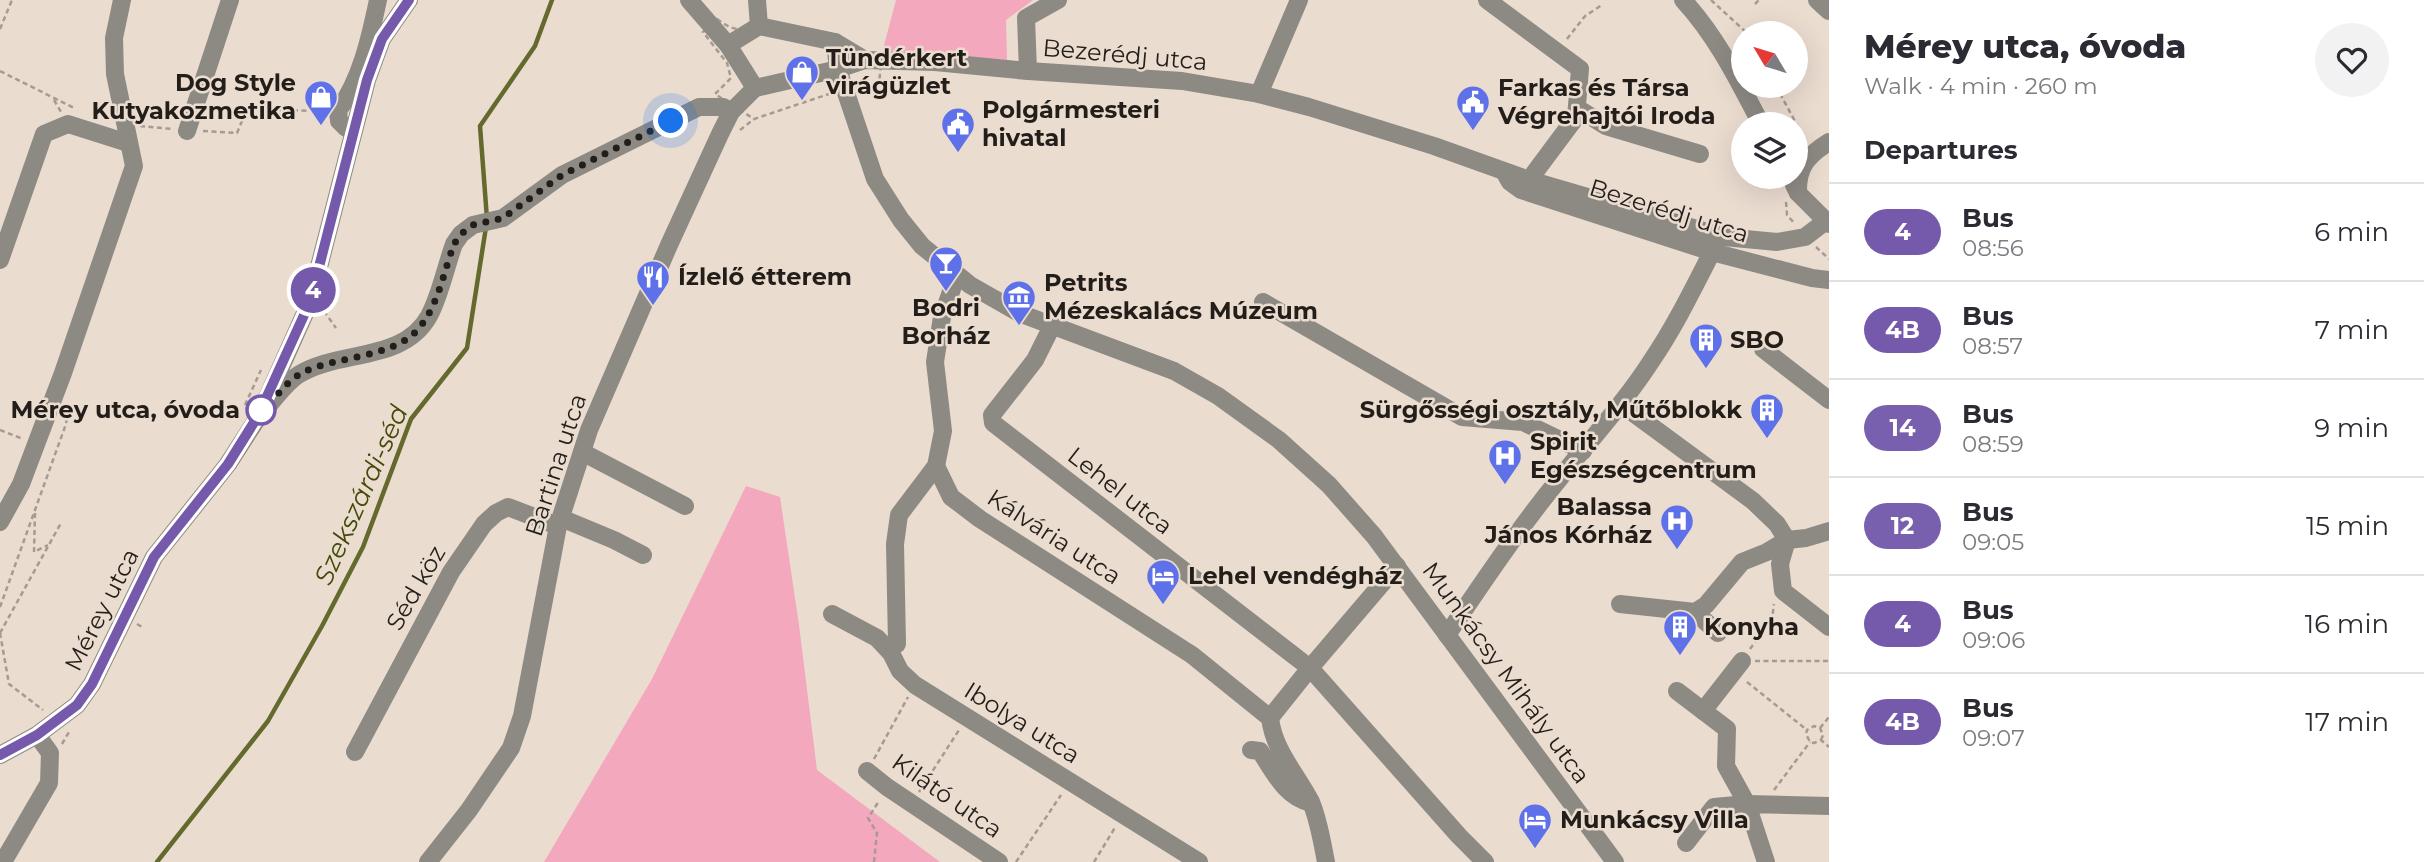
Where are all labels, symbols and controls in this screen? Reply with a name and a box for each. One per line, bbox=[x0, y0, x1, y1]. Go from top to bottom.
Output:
north arrow bbox=[1731, 21, 1808, 98]
map controls bbox=[1731, 21, 1808, 189]
button: heart bbox=[2315, 23, 2389, 97]
text: Mérey utca, óvoda bbox=[1864, 26, 2186, 66]
street label: Bezerédj utca bbox=[1042, 33, 1209, 76]
place label: Tündérkert virágüzlet bbox=[825, 43, 968, 100]
shop icon: Tündérkert virágüzlet bbox=[783, 53, 821, 102]
place label: Dog Style Kutyakozmetika bbox=[92, 68, 296, 125]
text: Walk · 4 min · 260 m bbox=[1864, 72, 2098, 100]
place label: Farkas és Társa Végrehajtói Iroda bbox=[1497, 73, 1716, 130]
shop icon: Dog Style Kutyakozmetika bbox=[302, 78, 340, 127]
public building icon: Farkas és Társa Végrehajtói Iroda bbox=[1454, 83, 1492, 132]
place label: Polgármesteri hivatal bbox=[982, 95, 1160, 152]
your location bbox=[653, 103, 688, 138]
public building icon: Polgármesteri hivatal bbox=[939, 105, 977, 154]
button: layers bbox=[1731, 112, 1808, 189]
text: Departures bbox=[1864, 134, 2018, 166]
street label: Bezerédj utca bbox=[1586, 173, 1752, 249]
text: Bus bbox=[1962, 202, 2014, 234]
text: 6 min bbox=[2314, 216, 2389, 248]
text: 4 bbox=[1894, 217, 1911, 246]
text: 08:56 bbox=[1962, 234, 2024, 262]
bar icon: Bodri Borház bbox=[927, 244, 965, 293]
restaurant icon: Ízlelő étterem bbox=[634, 258, 672, 307]
place label: Ízlelő étterem bbox=[678, 262, 852, 291]
line badge: 4 bbox=[290, 267, 336, 313]
place label: Petrits Mézeskalács Múzeum bbox=[1044, 268, 1318, 325]
text: 4 bbox=[305, 275, 321, 304]
museum icon: Petrits Mézeskalács Múzeum bbox=[1000, 278, 1038, 327]
place label: Bodri Borház bbox=[902, 293, 990, 350]
text: Bus bbox=[1962, 300, 2014, 332]
text: 7 min bbox=[2315, 314, 2389, 346]
text: 4B bbox=[1885, 315, 1920, 344]
building icon: SBO bbox=[1687, 321, 1725, 370]
place label: SBO bbox=[1730, 325, 1784, 354]
text: 08:57 bbox=[1962, 332, 2023, 360]
street label: Bartina utca bbox=[519, 390, 592, 540]
building icon: Sürgősségi osztály, Műtőblokk bbox=[1748, 391, 1786, 440]
place label: Mérey utca, óvoda bbox=[10, 395, 240, 424]
marker: Mérey utca, óvoda bbox=[246, 395, 276, 425]
place label: Sürgősségi osztály, Műtőblokk bbox=[1360, 395, 1742, 424]
text: Bus bbox=[1962, 398, 2014, 430]
water label: Szekszárdi-séd bbox=[307, 400, 415, 590]
text: 9 min bbox=[2314, 412, 2389, 444]
text: 14 bbox=[1890, 413, 1915, 442]
place label: Spirit Egészségcentrum bbox=[1530, 427, 1757, 484]
text: 08:59 bbox=[1962, 430, 2024, 458]
hospital icon: Spirit Egészségcentrum bbox=[1486, 437, 1524, 486]
street label: Lehel utca bbox=[1062, 441, 1178, 541]
street label: Kálvária utca bbox=[982, 483, 1127, 591]
place label: Balassa János Kórház bbox=[1484, 492, 1652, 549]
text: Bus bbox=[1962, 496, 2014, 528]
hospital icon: Balassa János Kórház bbox=[1658, 502, 1696, 551]
text: 15 min bbox=[2306, 510, 2389, 542]
text: 12 bbox=[1891, 511, 1914, 540]
text: 09:05 bbox=[1962, 528, 2024, 556]
street label: Séd köz bbox=[380, 540, 451, 635]
street label: Mérey utca bbox=[58, 544, 145, 676]
street label: Munkácsy Mihály utca bbox=[1416, 556, 1596, 789]
hotel icon: Lehel vendégház bbox=[1144, 557, 1182, 606]
place label: Lehel vendégház bbox=[1188, 561, 1402, 590]
text: Bus bbox=[1962, 594, 2014, 626]
building icon: Konyha bbox=[1661, 608, 1699, 657]
text: 16 min bbox=[2305, 608, 2389, 640]
text: 4 bbox=[1894, 609, 1911, 638]
place label: Konyha bbox=[1704, 612, 1799, 641]
text: 09:06 bbox=[1962, 626, 2025, 654]
street label: Ibolya utca bbox=[959, 676, 1085, 770]
text: Bus bbox=[1962, 692, 2014, 724]
text: 17 min bbox=[2305, 706, 2389, 738]
text: 4B bbox=[1885, 707, 1920, 736]
text: 09:07 bbox=[1962, 724, 2025, 752]
street label: Kilátó utca bbox=[887, 747, 1008, 844]
hotel icon: Munkácsy Villa bbox=[1516, 801, 1554, 850]
place label: Munkácsy Villa bbox=[1560, 805, 1749, 834]

